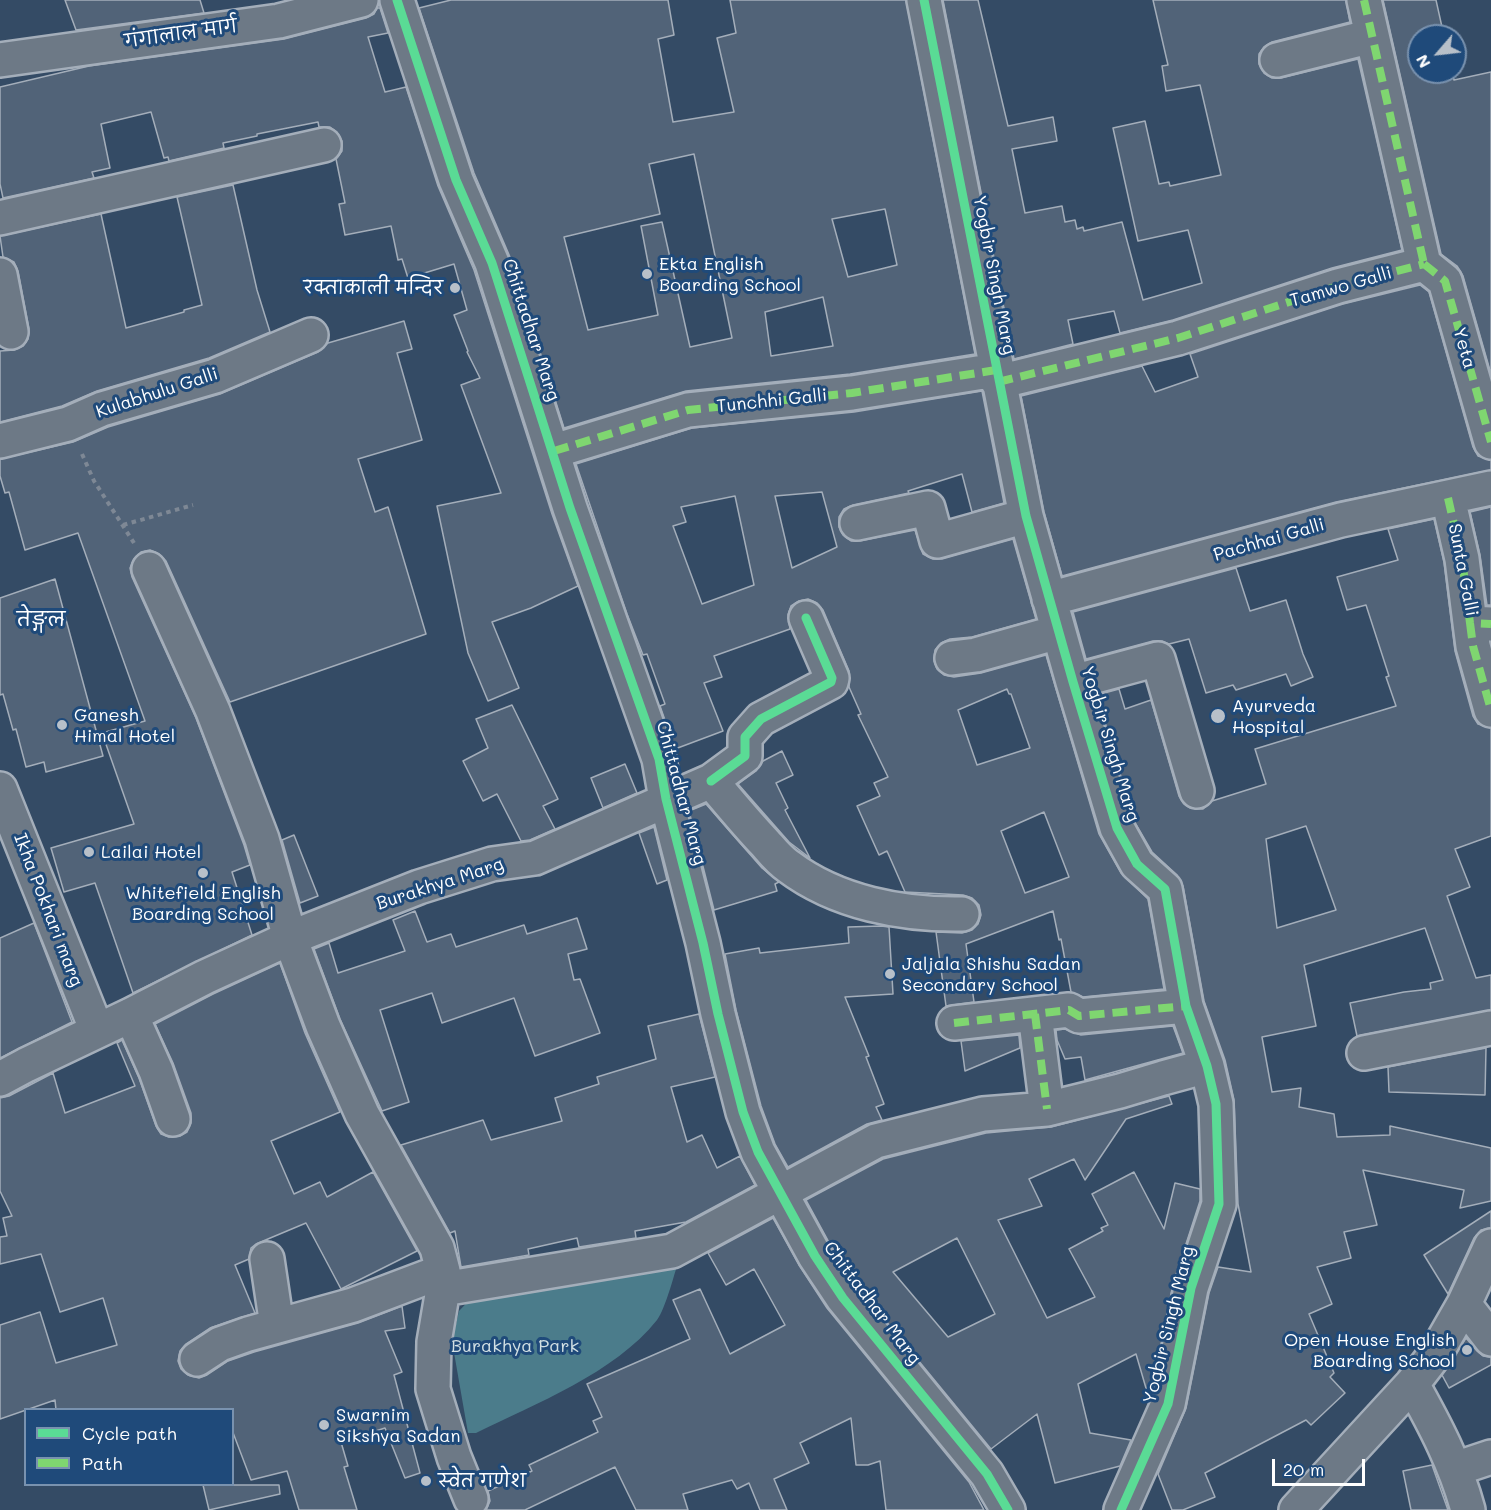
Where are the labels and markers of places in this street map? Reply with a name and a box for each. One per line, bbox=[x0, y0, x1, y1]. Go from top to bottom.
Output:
place label: Ekta English Boarding School bbox=[659, 253, 801, 296]
marker: Ekta English Boarding School bbox=[640, 267, 654, 281]
place label: रक्ताकाली मन्दिर bbox=[304, 277, 443, 299]
marker: रक्ताकाली मन्दिर bbox=[448, 281, 462, 295]
place label: Ayurveda Hospital bbox=[1232, 695, 1316, 738]
place label: Ganesh Himal Hotel bbox=[74, 704, 175, 746]
marker: Ayurveda Hospital bbox=[1209, 707, 1227, 725]
marker: Ganesh Himal Hotel bbox=[55, 718, 69, 732]
place label: Lailai Hotel bbox=[101, 841, 201, 863]
marker: Lailai Hotel bbox=[82, 845, 96, 859]
marker: Whitefield English Boarding School bbox=[196, 866, 210, 880]
place label: Whitefield English Boarding School bbox=[125, 882, 281, 924]
place label: Jaljala Shishu Sadan Secondary School bbox=[902, 953, 1081, 996]
marker: Jaljala Shishu Sadan Secondary School bbox=[883, 967, 897, 981]
place label: Open House English Boarding School bbox=[1284, 1329, 1455, 1372]
marker: Open House English Boarding School bbox=[1460, 1343, 1474, 1357]
place label: Swarnim Sikshya Sadan bbox=[336, 1404, 460, 1446]
marker: Swarnim Sikshya Sadan bbox=[317, 1418, 331, 1432]
place label: स्वेत गणेश bbox=[438, 1470, 526, 1492]
marker: स्वेत गणेश bbox=[419, 1474, 433, 1488]

